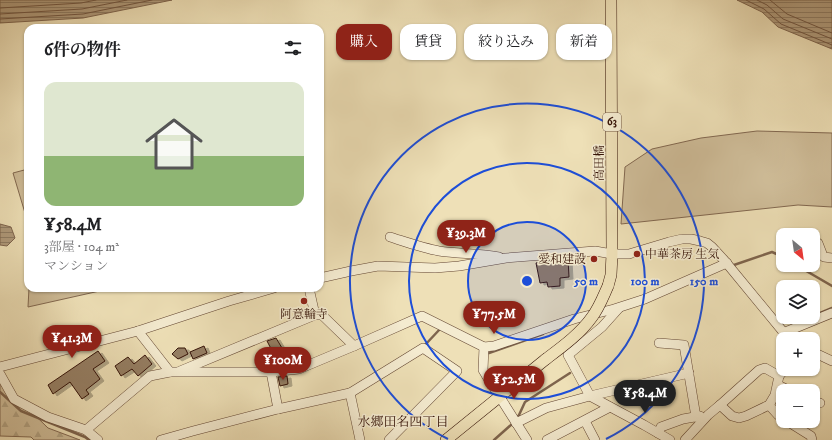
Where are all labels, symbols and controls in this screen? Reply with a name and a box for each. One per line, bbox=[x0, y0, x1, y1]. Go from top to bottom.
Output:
chip: 購入 bbox=[336, 24, 392, 60]
chip: 賃貸 bbox=[400, 24, 456, 60]
chip: 絞り込み bbox=[464, 24, 548, 60]
chip: 新着 bbox=[556, 24, 612, 60]
icon: filters bbox=[282, 37, 304, 59]
text: 6件の物件 bbox=[44, 39, 121, 61]
icon: home bbox=[138, 108, 210, 180]
road number: 63 bbox=[603, 113, 621, 131]
street label: 高田橋 bbox=[592, 145, 607, 181]
text: ¥58.4M bbox=[44, 214, 102, 236]
pin: ¥39.3M bbox=[433, 220, 499, 254]
text: ¥39.3M bbox=[446, 225, 486, 241]
north arrow bbox=[776, 228, 820, 272]
map controls bbox=[776, 228, 820, 428]
text: 3部屋 · 104 m² bbox=[44, 239, 119, 255]
place label: 中華茶房 生気 bbox=[645, 247, 720, 262]
marker: 中華茶房 生気 bbox=[632, 249, 642, 259]
place label: 愛和建設 bbox=[538, 252, 586, 267]
marker: 愛和建設 bbox=[589, 254, 599, 264]
text: マンション bbox=[44, 258, 108, 274]
centre of rings bbox=[520, 274, 534, 288]
text: 50 m bbox=[573, 274, 598, 289]
text: 100 m bbox=[631, 274, 659, 289]
text: 150 m bbox=[690, 274, 718, 289]
button: layers bbox=[776, 280, 820, 324]
marker: 阿意輪寺 bbox=[299, 296, 309, 306]
pin: ¥77.5M bbox=[461, 301, 527, 335]
text: ¥77.5M bbox=[472, 306, 516, 322]
place label: 阿意輪寺 bbox=[280, 307, 328, 322]
pin: ¥41.3M bbox=[39, 325, 105, 359]
text: ¥41.3M bbox=[52, 330, 92, 346]
button: + bbox=[776, 332, 820, 376]
pin: ¥100M bbox=[255, 347, 311, 381]
text: ¥100M bbox=[263, 352, 303, 368]
pin: ¥52.5M bbox=[481, 366, 547, 400]
text: ¥52.5M bbox=[492, 371, 536, 387]
pin: ¥58.4M bbox=[612, 380, 678, 414]
button: − bbox=[776, 384, 820, 428]
text: ¥58.4M bbox=[623, 385, 667, 401]
district label: 水郷田名四丁目 bbox=[357, 414, 449, 430]

